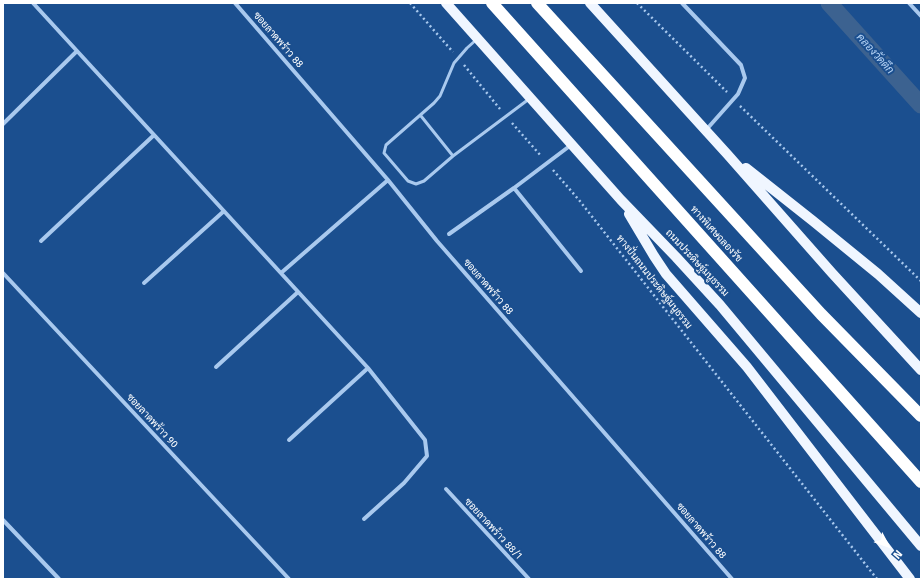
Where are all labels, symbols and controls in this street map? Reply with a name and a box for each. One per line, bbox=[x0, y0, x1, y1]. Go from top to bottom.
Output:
street label: ซอยลาดพร้าว 88 bbox=[251, 10, 305, 70]
water label: คลองวัดตึก bbox=[853, 31, 897, 77]
street label: ทางพิเศษฉลองรัช bbox=[687, 203, 745, 265]
street label: ถนนประดิษฐ์มนูธรรม bbox=[663, 227, 731, 299]
street label: ทางปั่นถนนประดิษฐ์มนูธรรม bbox=[614, 233, 694, 331]
street label: ซอยลาดพร้าว 88 bbox=[461, 257, 515, 317]
street label: ซอยลาดพร้าว 90 bbox=[124, 391, 180, 451]
street label: ซอยลาดพร้าว 88/1 bbox=[462, 496, 524, 562]
street label: ซอยลาดพร้าว 88 bbox=[674, 501, 728, 561]
north arrow bbox=[868, 526, 908, 566]
text: N bbox=[890, 547, 905, 561]

